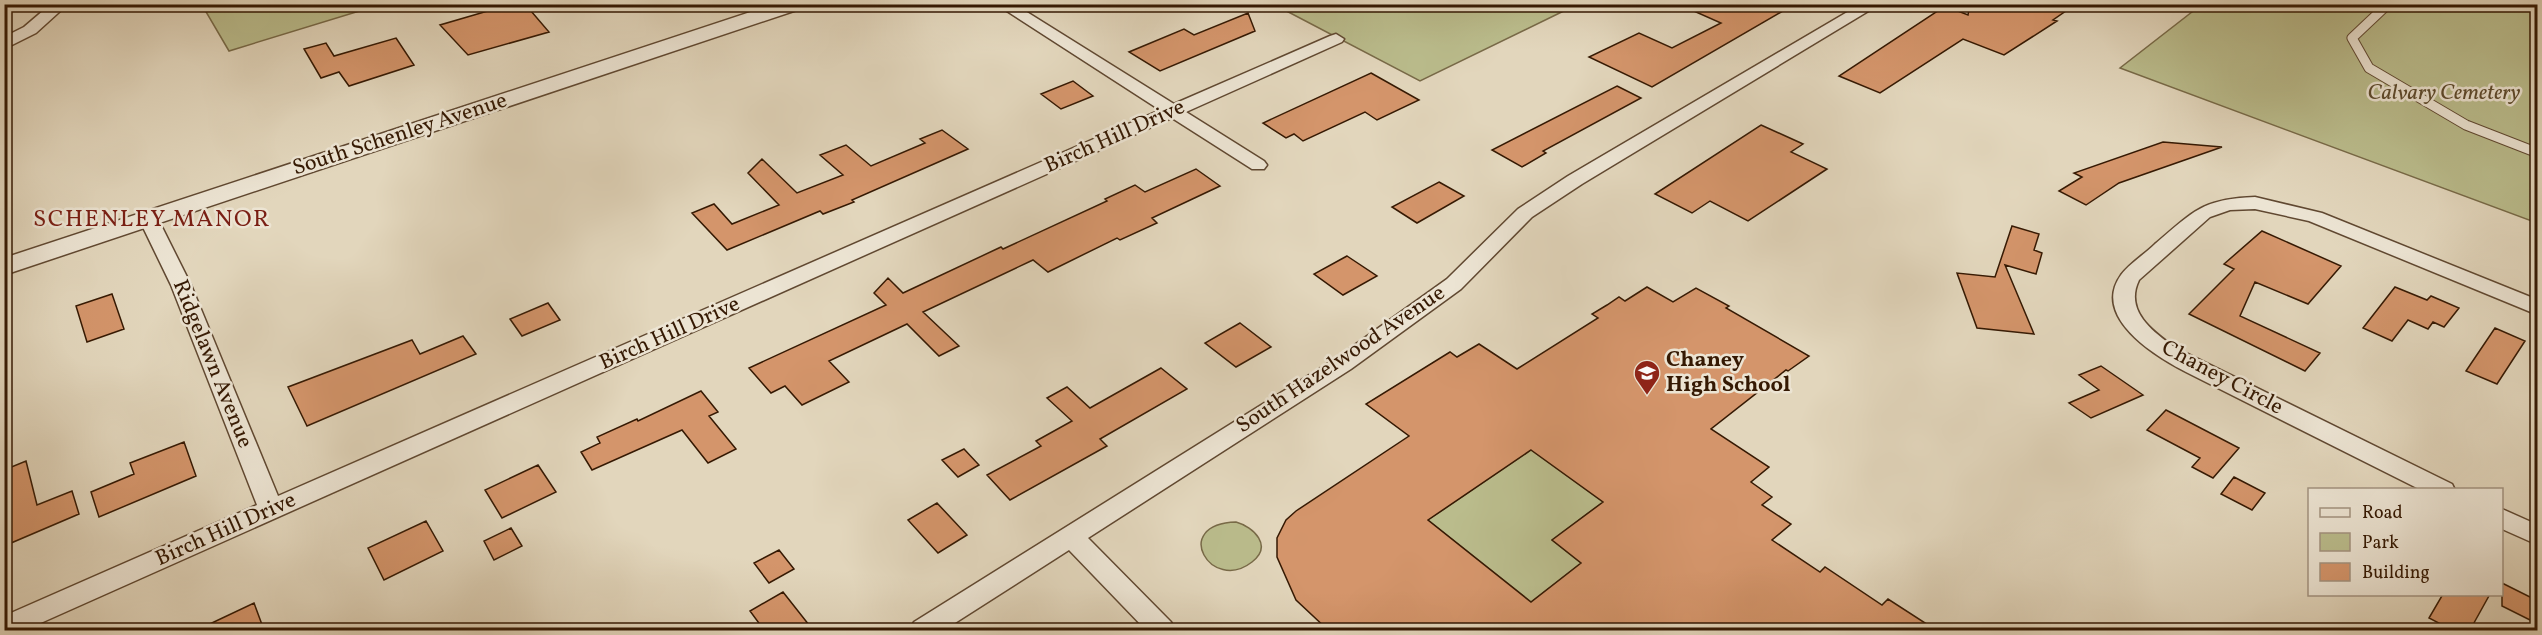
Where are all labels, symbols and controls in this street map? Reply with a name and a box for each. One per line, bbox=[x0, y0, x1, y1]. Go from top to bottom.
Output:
park label: Calvary Cemetery bbox=[2368, 78, 2520, 109]
street label: South Schenley Avenue bbox=[289, 86, 511, 184]
street label: Birch Hill Drive bbox=[1040, 92, 1190, 182]
district label: SCHENLEY MANOR bbox=[33, 203, 271, 237]
street label: Ridgelawn Avenue bbox=[164, 275, 260, 453]
street label: South Hazelwood Avenue bbox=[1230, 278, 1452, 442]
street label: Birch Hill Drive bbox=[595, 289, 745, 379]
street label: Chaney Circle bbox=[2156, 333, 2288, 423]
place label: Chaney High School bbox=[1666, 345, 1791, 401]
school or university icon: Chaney High School bbox=[1632, 358, 1662, 396]
street label: Birch Hill Drive bbox=[151, 485, 301, 575]
legend bbox=[2308, 488, 2503, 596]
text: Road bbox=[2362, 501, 2403, 526]
text: Park bbox=[2362, 531, 2399, 556]
text: Building bbox=[2362, 561, 2430, 586]

